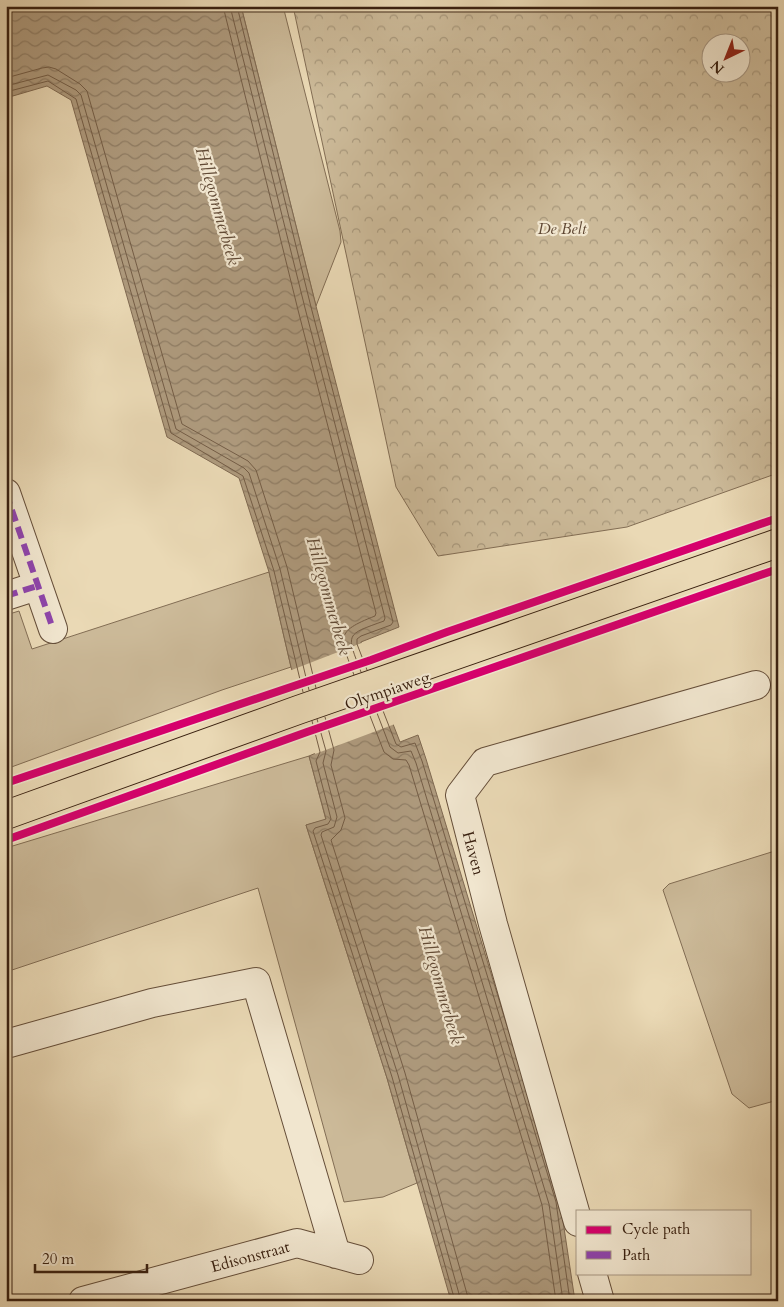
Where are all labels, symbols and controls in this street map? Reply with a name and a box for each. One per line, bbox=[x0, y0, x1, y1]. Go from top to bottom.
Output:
north arrow bbox=[702, 32, 752, 82]
text: N bbox=[707, 56, 728, 78]
water label: Hillegommerbeek bbox=[189, 144, 246, 268]
park label: De Belt bbox=[538, 218, 587, 240]
water label: Hillegommerbeek bbox=[300, 534, 357, 658]
street label: Olympiaweg bbox=[342, 666, 433, 716]
street label: Haven bbox=[457, 829, 489, 878]
water label: Hillegommerbeek bbox=[412, 923, 469, 1047]
legend bbox=[576, 1210, 752, 1274]
text: Cycle path bbox=[622, 1219, 691, 1239]
street label: Edisonstraat bbox=[208, 1236, 292, 1278]
scale bar bbox=[35, 1242, 148, 1274]
text: Path bbox=[622, 1245, 651, 1265]
text: 20 m bbox=[42, 1249, 74, 1269]

